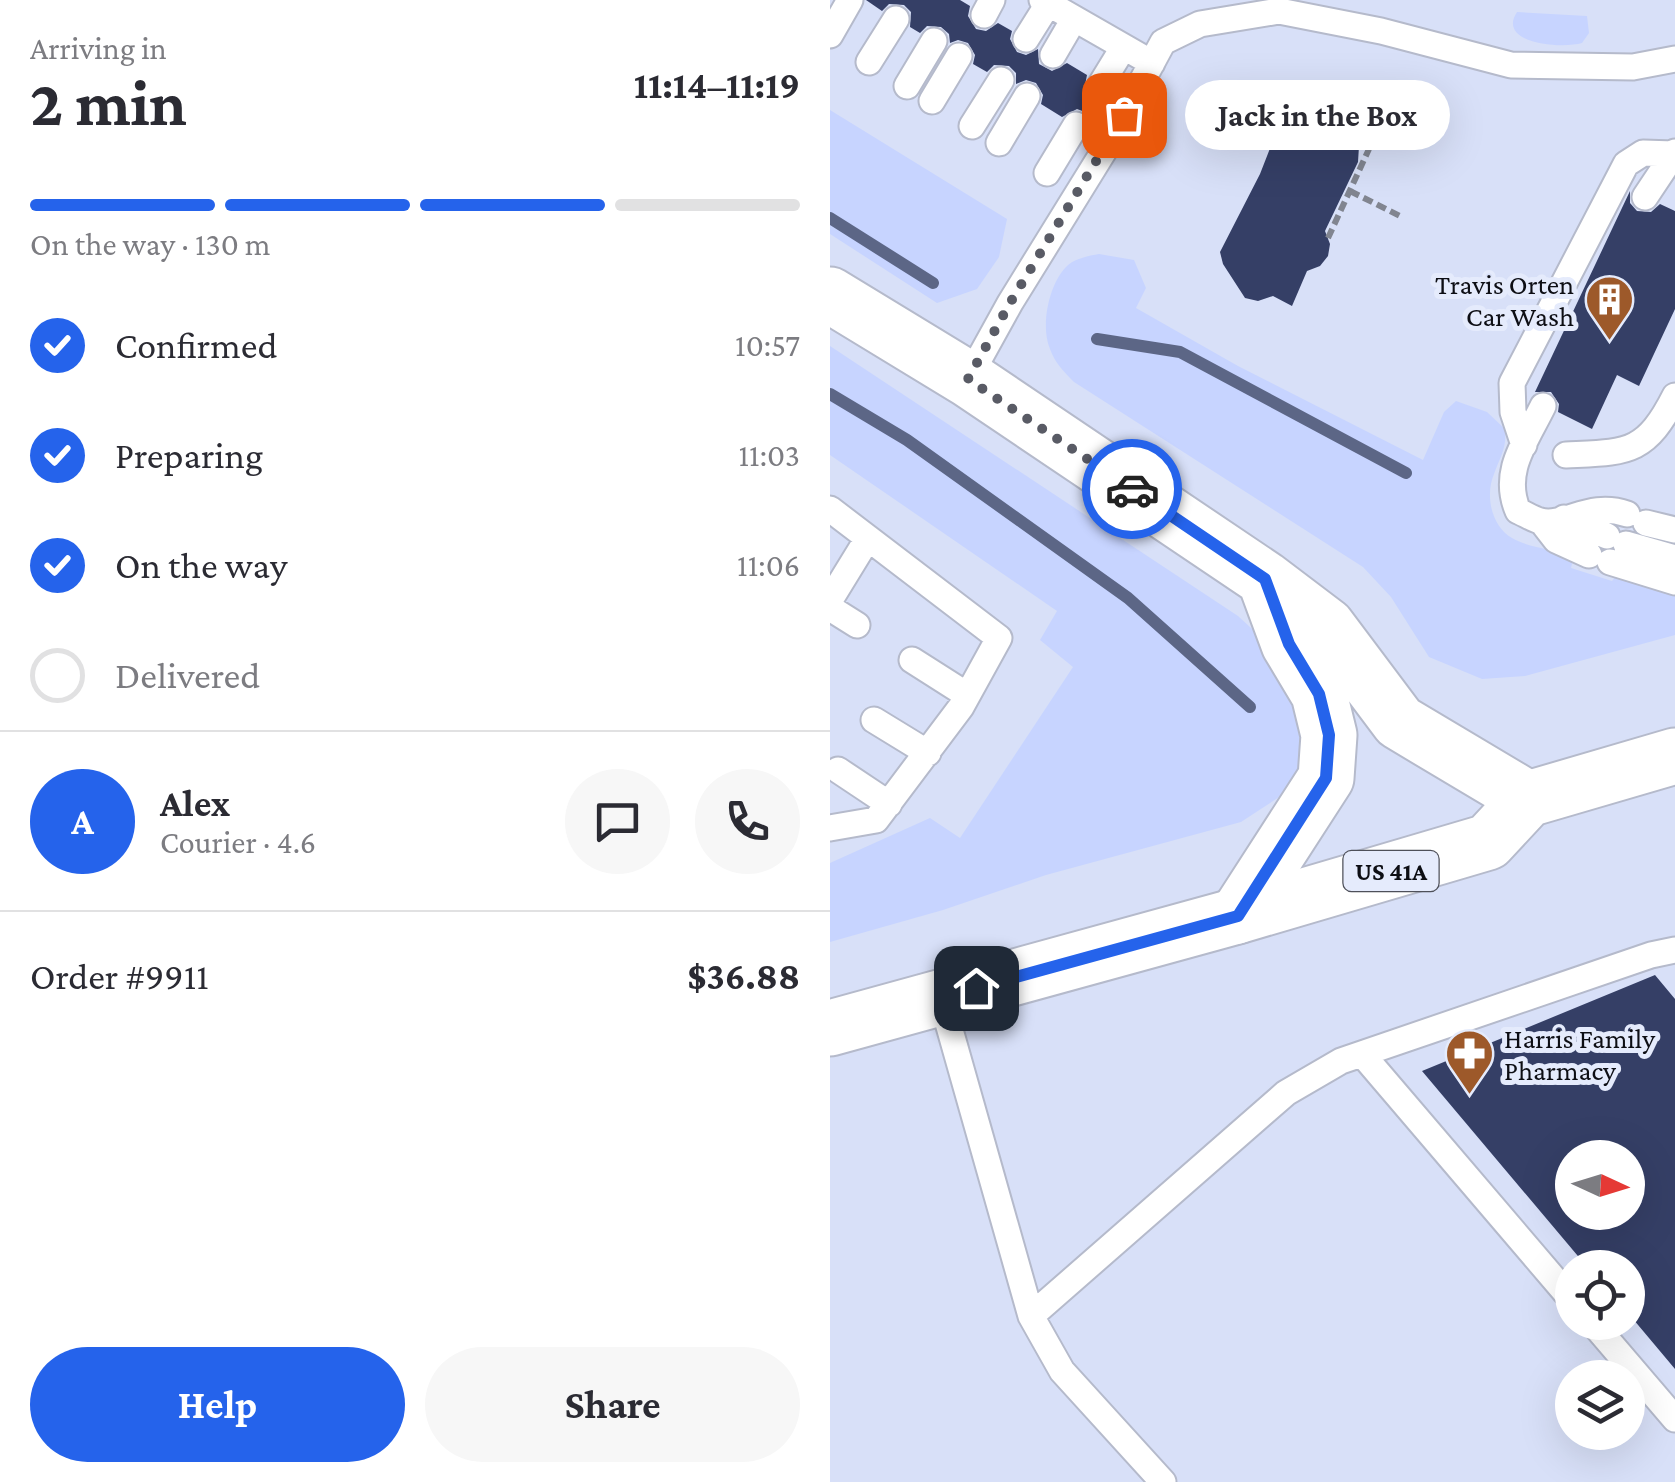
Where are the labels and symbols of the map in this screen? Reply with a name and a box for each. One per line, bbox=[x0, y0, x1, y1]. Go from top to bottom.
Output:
pin bbox=[1082, 73, 1167, 158]
callout: Jack in the Box bbox=[1184, 80, 1449, 150]
place label: Travis Orten Car Wash bbox=[1435, 269, 1574, 332]
building icon: Travis Orten Car Wash bbox=[1583, 274, 1635, 342]
courier bbox=[1082, 439, 1182, 539]
road number: US 41A bbox=[1344, 851, 1438, 891]
pin bbox=[934, 946, 1019, 1031]
place label: Harris Family Pharmacy bbox=[1504, 1023, 1656, 1086]
pharmacy icon: Harris Family Pharmacy bbox=[1443, 1028, 1495, 1096]
north arrow bbox=[1555, 1140, 1645, 1230]

